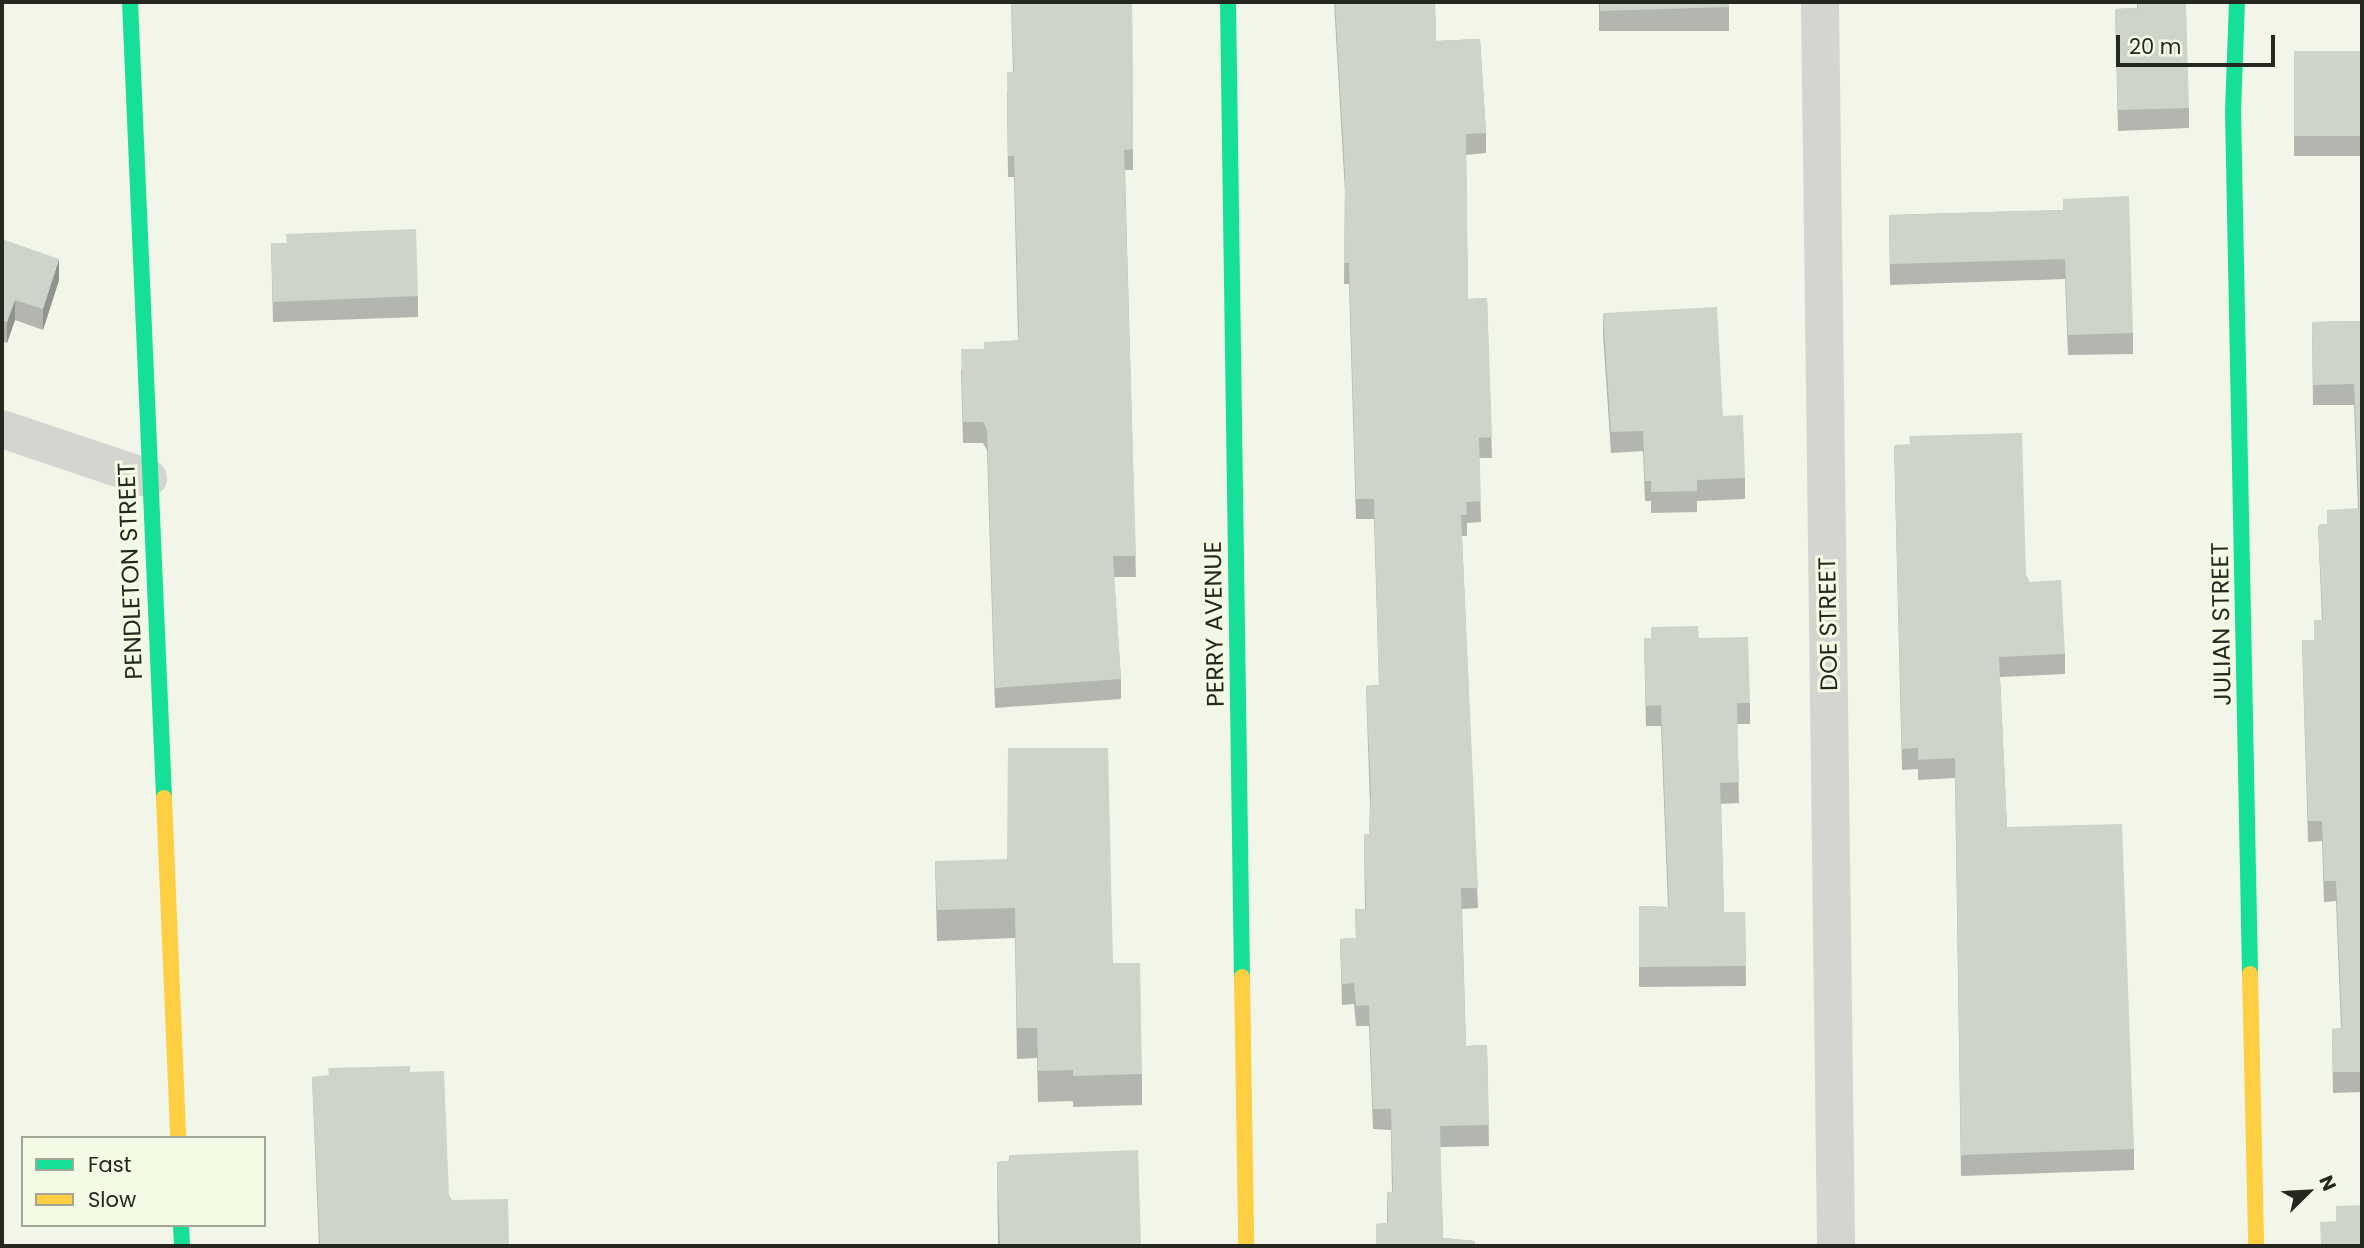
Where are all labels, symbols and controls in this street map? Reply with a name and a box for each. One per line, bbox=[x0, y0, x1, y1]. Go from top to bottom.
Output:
scale bar bbox=[2119, 21, 2278, 65]
text: 20 m bbox=[2129, 32, 2182, 61]
street label: PENDLETON STREET bbox=[112, 462, 148, 680]
street label: PERRY AVENUE bbox=[1198, 541, 1230, 707]
street label: JULIAN STREET bbox=[2205, 542, 2237, 706]
street label: DOE STREET bbox=[1812, 557, 1844, 691]
legend bbox=[21, 1136, 266, 1227]
text: Fast bbox=[88, 1150, 131, 1179]
north arrow bbox=[2273, 1157, 2343, 1227]
text: N bbox=[2312, 1171, 2343, 1195]
text: Slow bbox=[88, 1185, 136, 1214]

